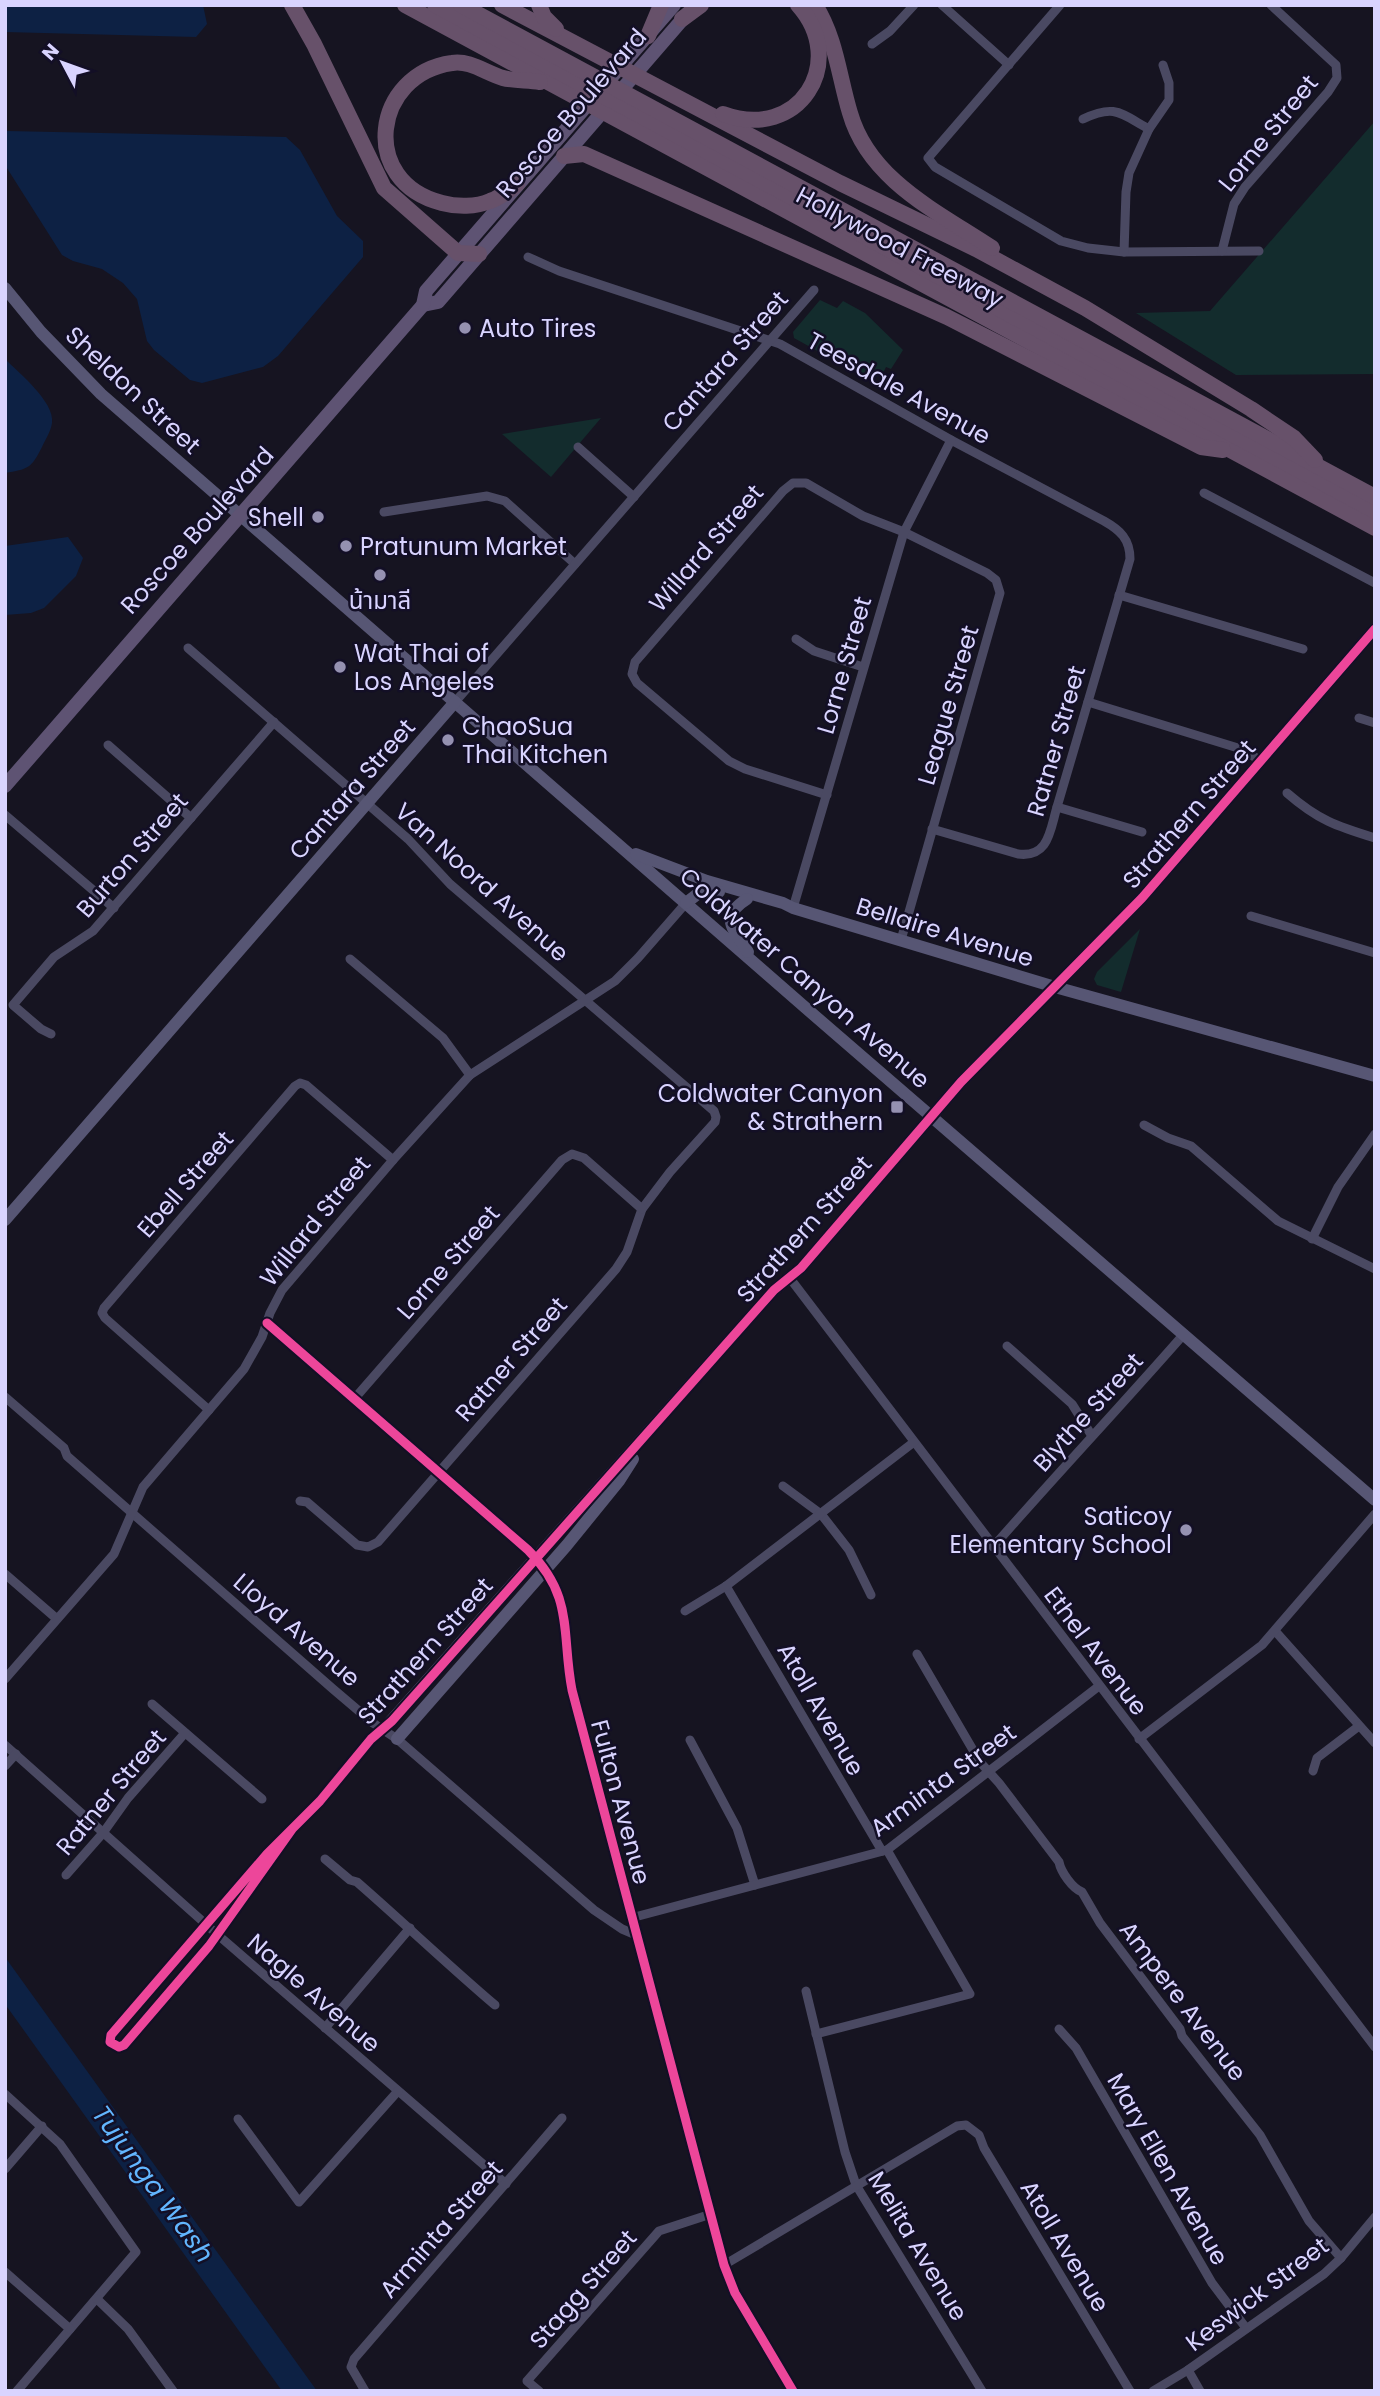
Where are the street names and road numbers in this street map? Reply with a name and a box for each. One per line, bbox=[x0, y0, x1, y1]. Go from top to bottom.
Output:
street label: Roscoe Boulevard bbox=[488, 21, 654, 205]
street label: Lorne Street bbox=[1211, 68, 1325, 198]
street label: Hollywood Freeway bbox=[790, 178, 1010, 316]
street label: Cantara Street bbox=[655, 283, 795, 439]
street label: Sheldon Street bbox=[58, 319, 208, 461]
street label: Teesdale Avenue bbox=[801, 324, 997, 452]
street label: Roscoe Boulevard bbox=[113, 439, 281, 621]
street label: Willard Street bbox=[641, 477, 771, 619]
street label: Lorne Street bbox=[809, 592, 879, 738]
street label: League Street bbox=[909, 621, 987, 789]
street label: Ratner Street bbox=[1019, 662, 1093, 820]
street label: Cantara Street bbox=[282, 711, 422, 867]
street label: Strathern Street bbox=[1115, 732, 1263, 896]
street label: Burton Street bbox=[69, 786, 195, 924]
street label: Van Noord Avenue bbox=[388, 795, 576, 969]
street label: Coldwater Canyon Avenue bbox=[673, 860, 937, 1096]
street label: Bellaire Avenue bbox=[852, 889, 1038, 975]
street label: Ebell Street bbox=[129, 1123, 241, 1245]
street label: Strathern Street bbox=[729, 1148, 879, 1310]
street label: Willard Street bbox=[252, 1149, 378, 1293]
street label: Lorne Street bbox=[389, 1198, 507, 1326]
street label: Ratner Street bbox=[448, 1290, 574, 1428]
street label: Blythe Street bbox=[1026, 1345, 1150, 1479]
street label: Lloyd Avenue bbox=[227, 1566, 367, 1694]
street label: Strathern Street bbox=[350, 1570, 500, 1732]
street label: Ethel Avenue bbox=[1037, 1580, 1155, 1722]
street label: Atoll Avenue bbox=[770, 1636, 872, 1782]
street label: Fulton Avenue bbox=[583, 1716, 659, 1888]
street label: Arminta Street bbox=[863, 1716, 1023, 1844]
street label: Ratner Street bbox=[48, 1722, 174, 1862]
street label: Ampere Avenue bbox=[1112, 1914, 1254, 2088]
street label: Nagle Avenue bbox=[240, 1926, 388, 2060]
street label: Mary Ellen Avenue bbox=[1100, 2067, 1236, 2271]
street label: Arminta Street bbox=[372, 2153, 510, 2305]
street label: Melita Avenue bbox=[860, 2165, 976, 2327]
street label: Atoll Avenue bbox=[1013, 2174, 1117, 2318]
street label: Stagg Street bbox=[522, 2222, 644, 2356]
street label: Keswick Street bbox=[1179, 2229, 1335, 2359]

